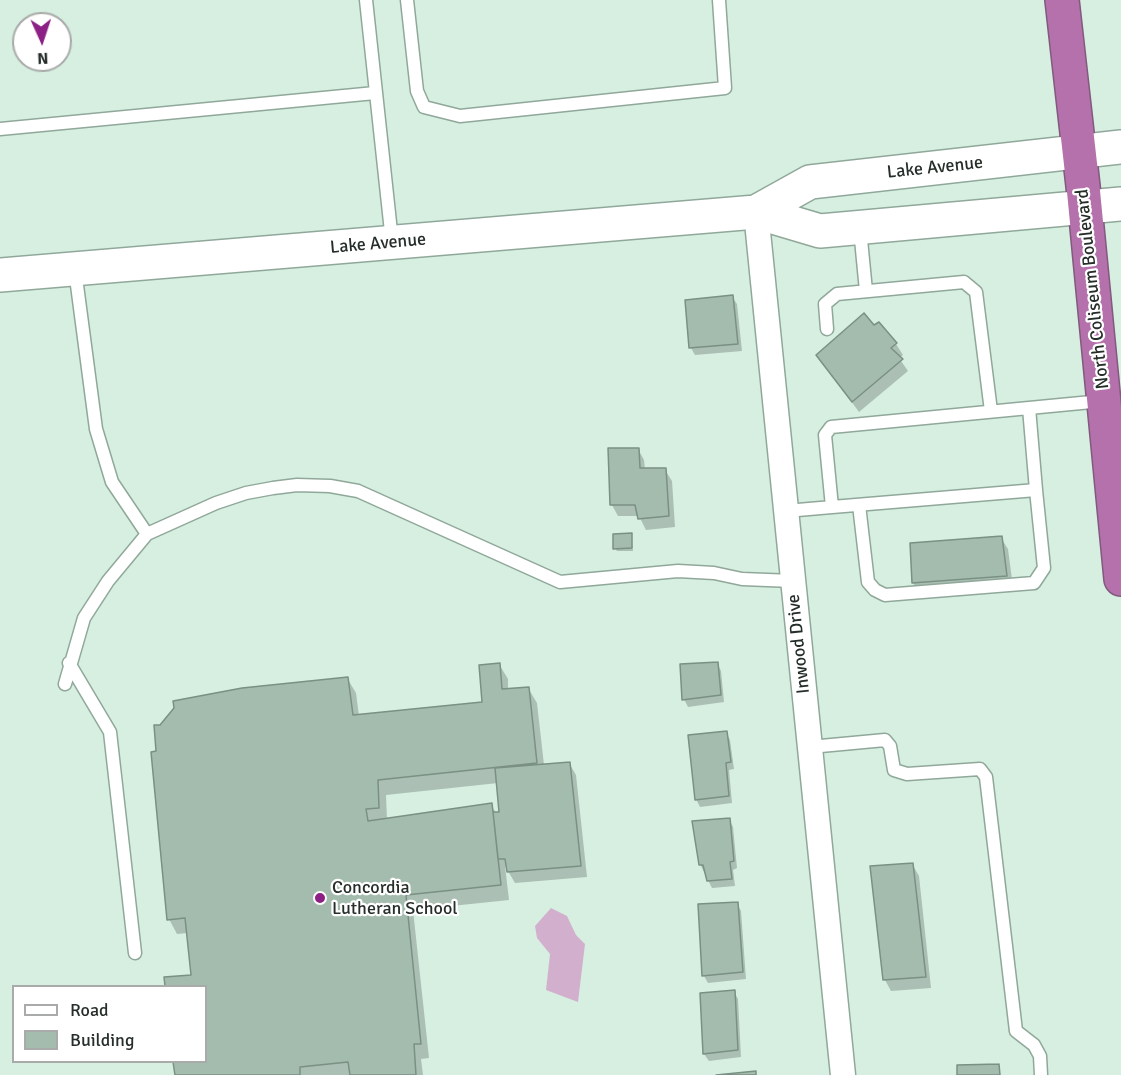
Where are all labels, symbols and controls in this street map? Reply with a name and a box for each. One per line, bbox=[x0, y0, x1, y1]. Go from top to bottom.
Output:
north arrow bbox=[12, 12, 72, 72]
text: N bbox=[37, 48, 49, 68]
street label: Lake Avenue bbox=[886, 152, 984, 184]
street label: North Coliseum Boulevard bbox=[1072, 188, 1114, 390]
street label: Lake Avenue bbox=[329, 229, 427, 259]
street label: Inwood Drive bbox=[783, 593, 815, 695]
place label: Concordia Lutheran School bbox=[332, 877, 458, 920]
marker: Concordia Lutheran School bbox=[313, 891, 327, 905]
legend bbox=[12, 985, 207, 1063]
text: Road bbox=[70, 999, 109, 1021]
text: Building bbox=[70, 1029, 134, 1051]

